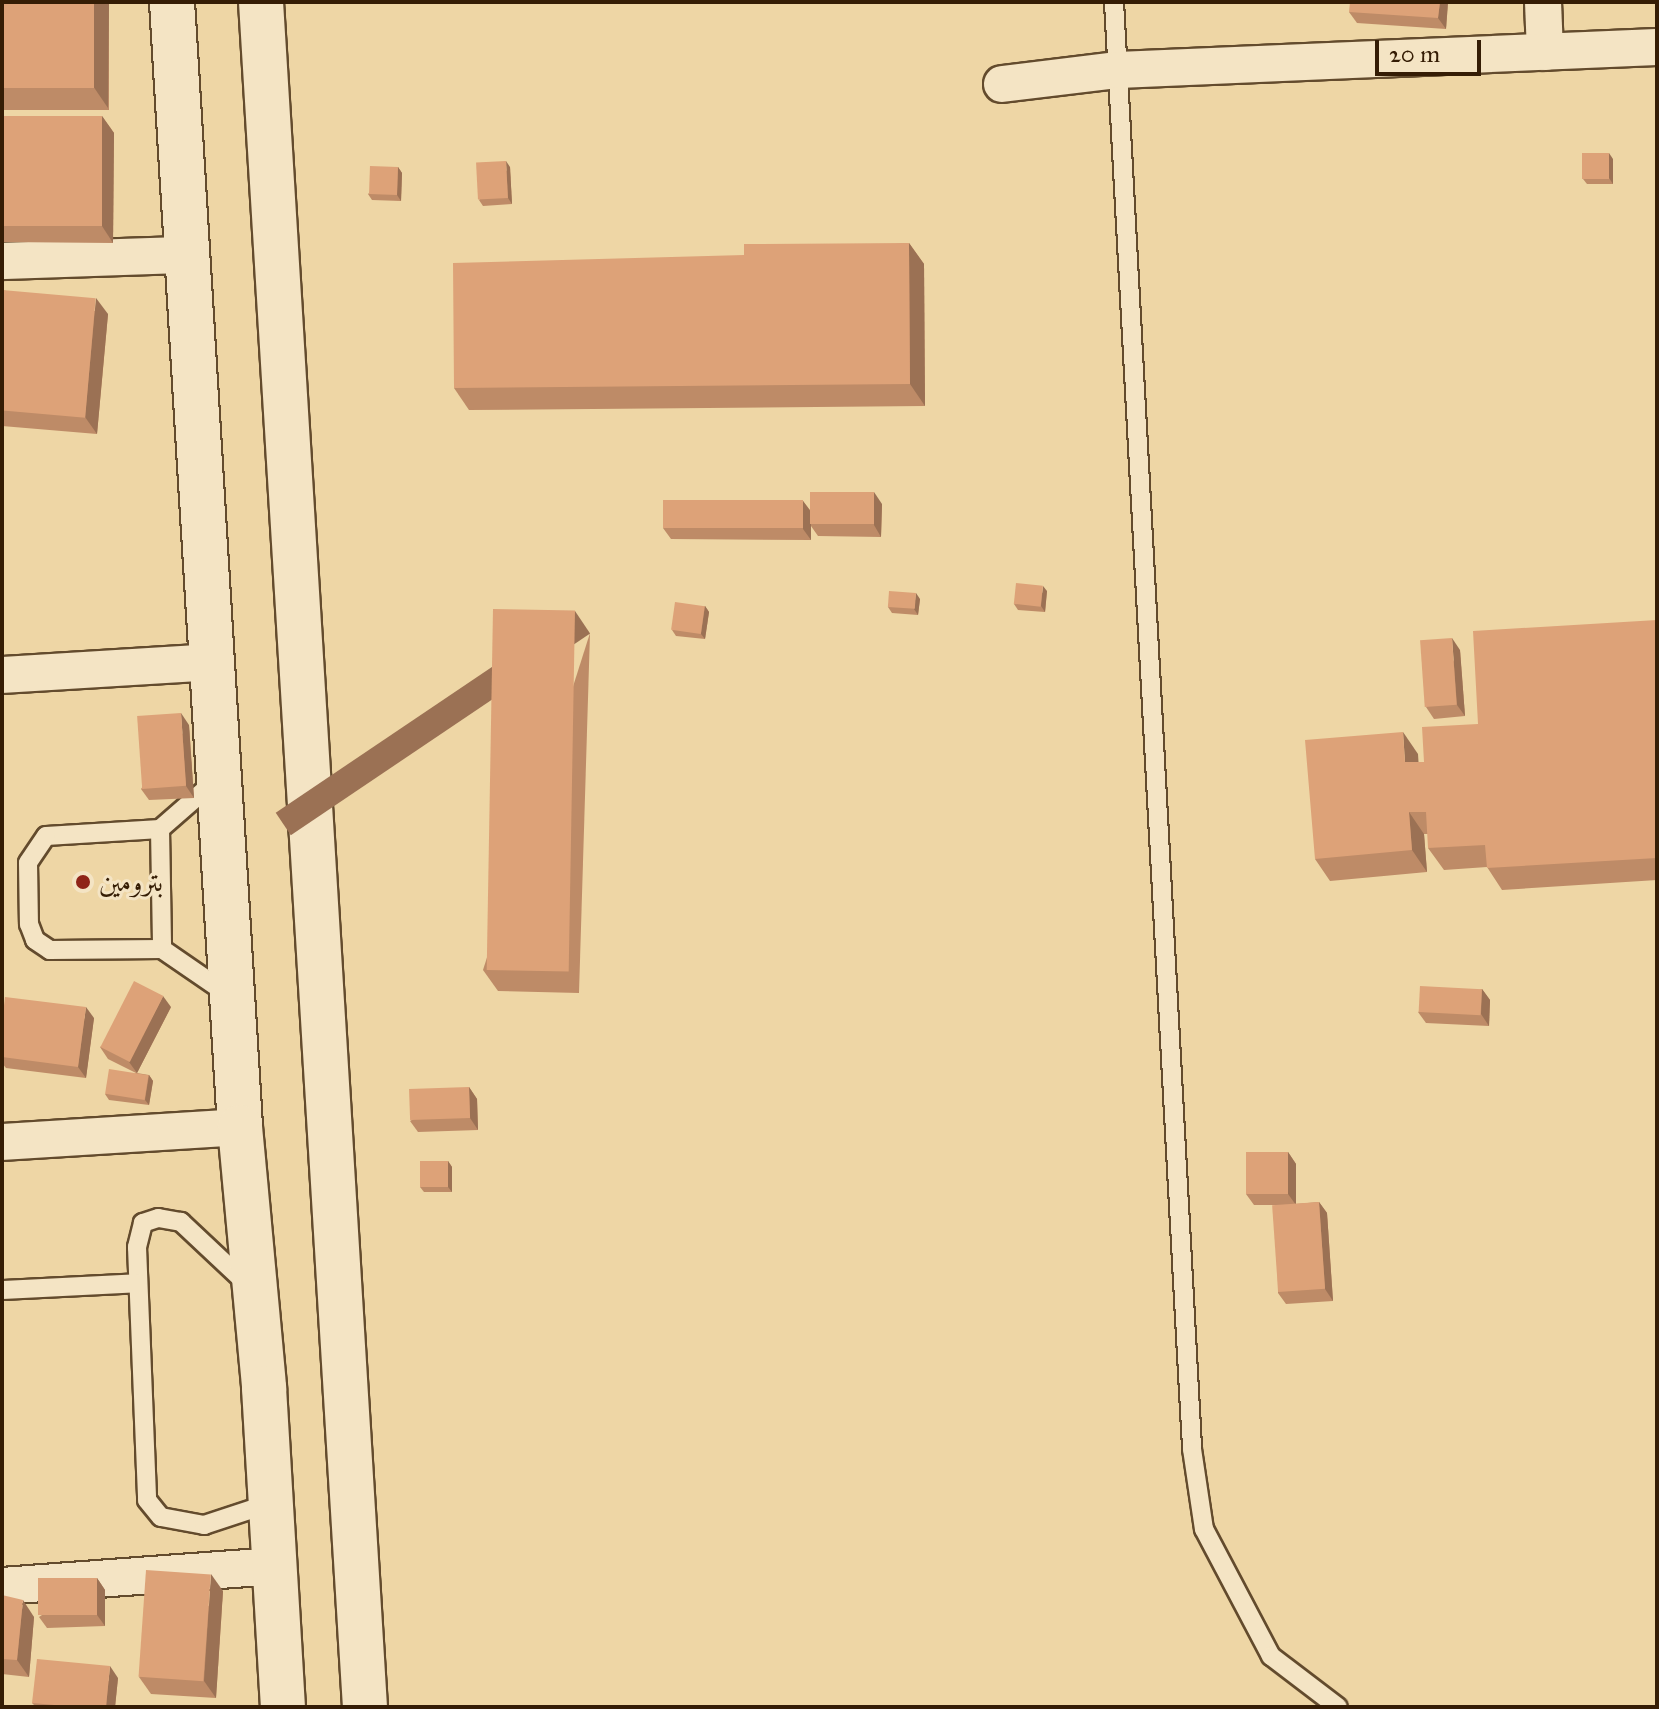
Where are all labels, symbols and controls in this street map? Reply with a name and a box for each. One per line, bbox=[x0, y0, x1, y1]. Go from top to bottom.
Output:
scale bar bbox=[1379, 24, 1485, 74]
text: 20 m bbox=[1389, 39, 1440, 69]
place label: بترومين bbox=[99, 865, 163, 899]
marker: بترومين bbox=[74, 873, 92, 891]

